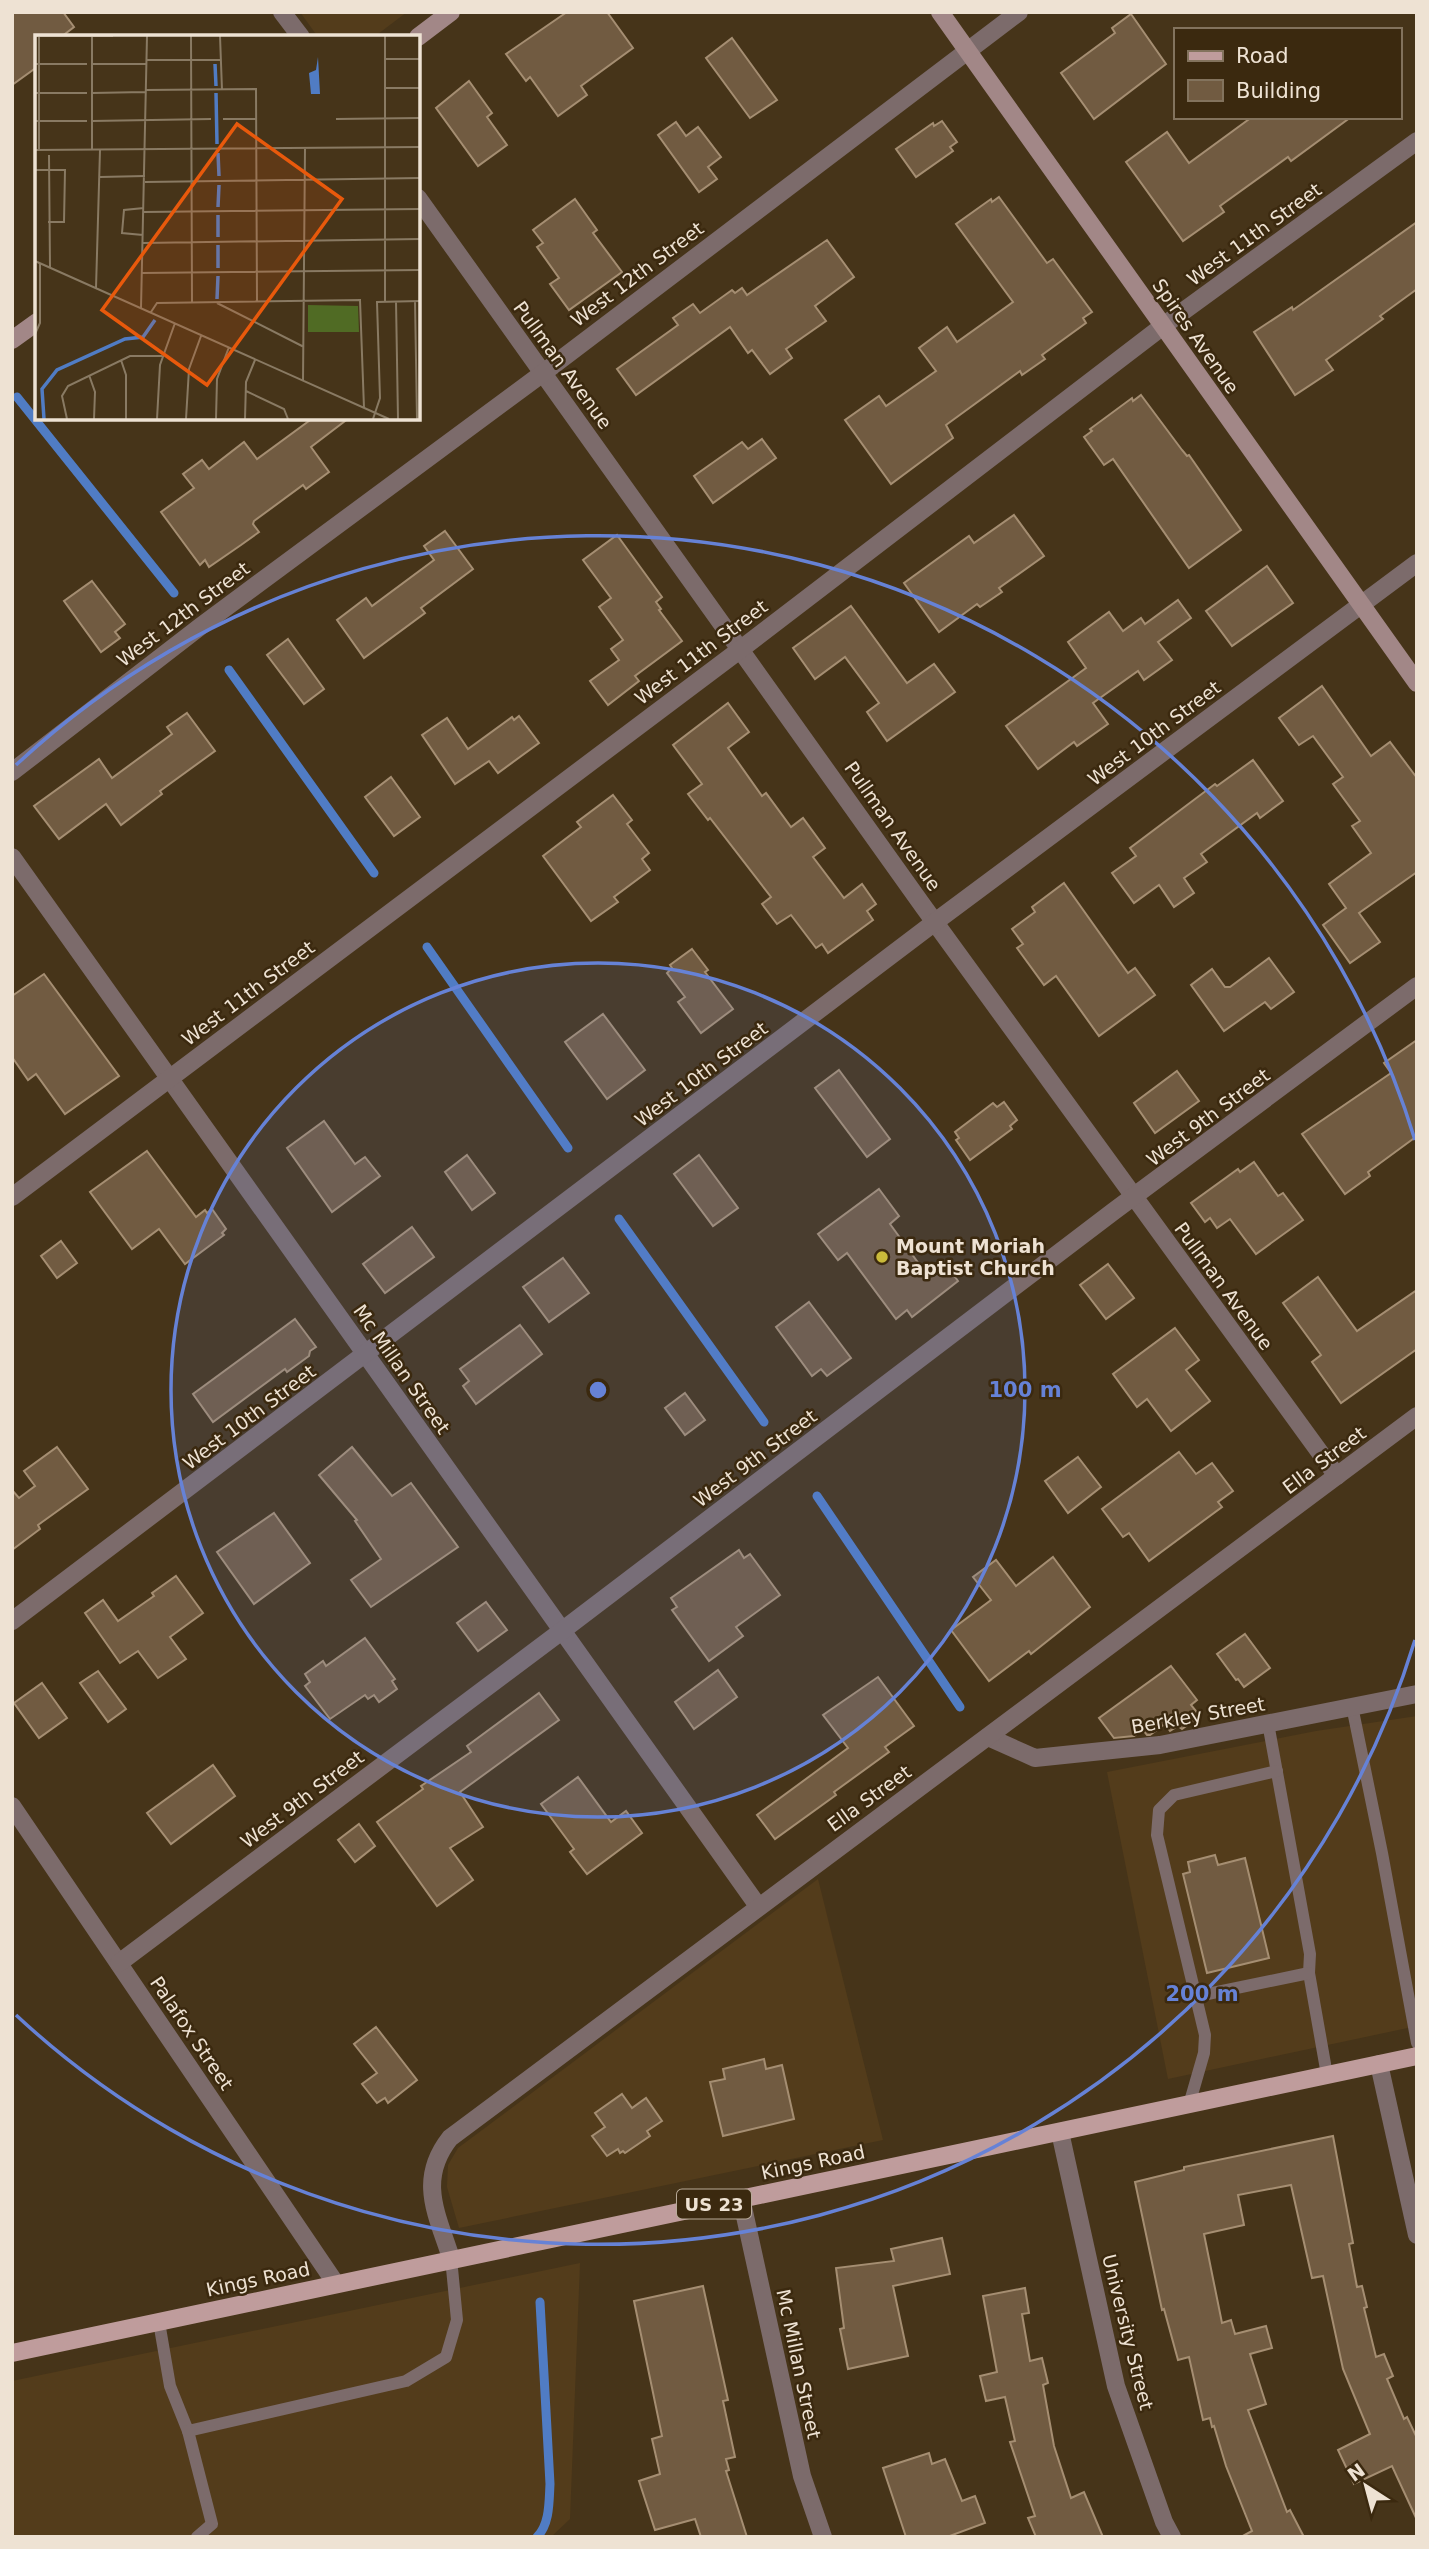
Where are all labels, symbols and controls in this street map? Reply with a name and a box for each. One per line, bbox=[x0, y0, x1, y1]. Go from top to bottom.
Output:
legend bbox=[1174, 28, 1401, 119]
inset map bbox=[35, 35, 420, 420]
text: Road bbox=[1236, 44, 1289, 68]
text: Building bbox=[1236, 79, 1321, 103]
street label: West 11th Street bbox=[1183, 178, 1325, 290]
street label: West 12th Street bbox=[566, 217, 708, 331]
street label: Spires Avenue bbox=[1148, 274, 1244, 398]
street label: Pullman Avenue bbox=[509, 297, 617, 433]
street label: West 12th Street bbox=[112, 557, 254, 671]
street label: West 11th Street bbox=[630, 595, 772, 709]
street label: West 10th Street bbox=[1083, 676, 1225, 790]
street label: Pullman Avenue bbox=[840, 757, 946, 895]
street label: West 11th Street bbox=[177, 936, 319, 1050]
street label: West 10th Street bbox=[630, 1017, 772, 1131]
street label: West 9th Street bbox=[1142, 1064, 1274, 1170]
street label: Pullman Avenue bbox=[1170, 1218, 1278, 1354]
place label: Mount Moriah Baptist Church bbox=[896, 1235, 1055, 1279]
marker: Mount Moriah Baptist Church bbox=[874, 1249, 890, 1265]
street label: Mc Millan Street bbox=[349, 1300, 455, 1438]
street label: West 10th Street bbox=[178, 1360, 320, 1474]
centre of rings bbox=[586, 1378, 610, 1402]
text: 100 m bbox=[988, 1378, 1062, 1402]
street label: West 9th Street bbox=[689, 1405, 821, 1511]
street label: Ella Street bbox=[1278, 1422, 1370, 1498]
street label: Berkley Street bbox=[1129, 1692, 1267, 1738]
street label: West 9th Street bbox=[236, 1746, 368, 1852]
street label: Ella Street bbox=[823, 1760, 915, 1836]
street label: Palafox Street bbox=[146, 1972, 238, 2094]
text: 200 m bbox=[1165, 1982, 1239, 2006]
street label: Kings Road bbox=[759, 2140, 867, 2184]
road number: US 23 bbox=[677, 2190, 751, 2218]
street label: University Street bbox=[1098, 2252, 1158, 2412]
street label: Kings Road bbox=[204, 2257, 312, 2301]
street label: Mc Millan Street bbox=[772, 2287, 826, 2441]
north arrow bbox=[1331, 2451, 1401, 2521]
text: N bbox=[1343, 2459, 1369, 2486]

